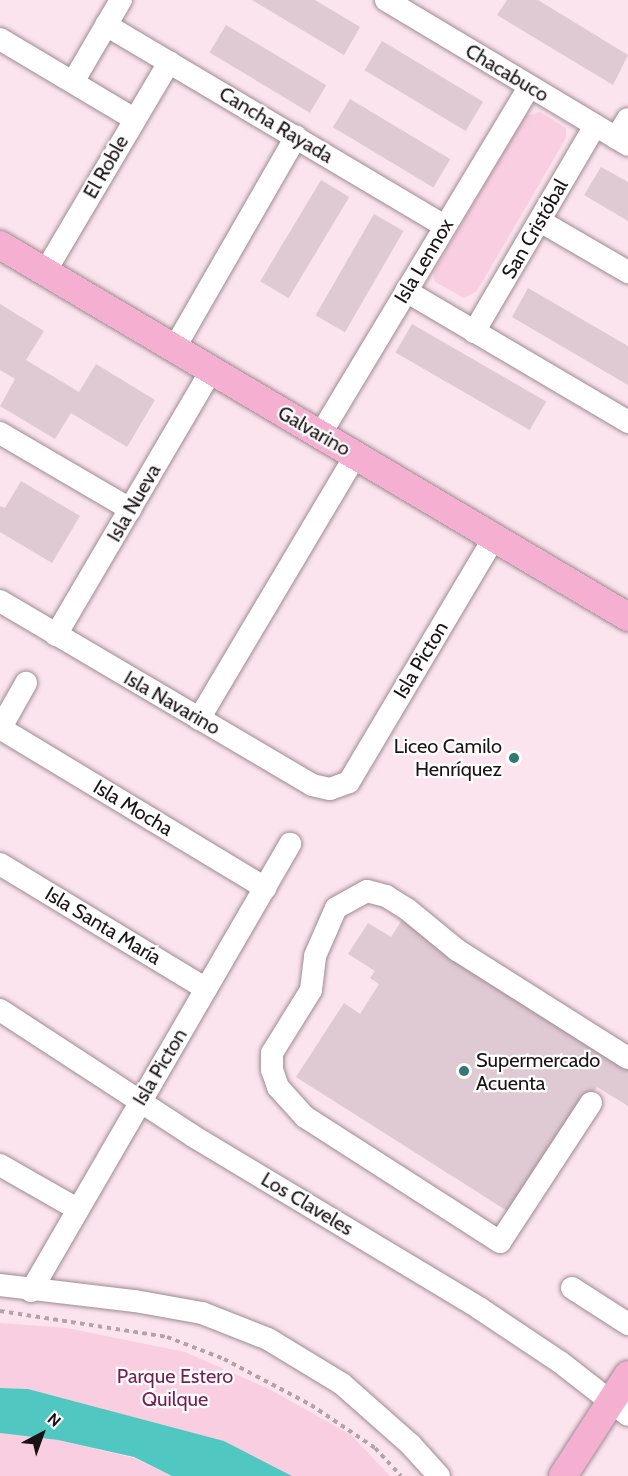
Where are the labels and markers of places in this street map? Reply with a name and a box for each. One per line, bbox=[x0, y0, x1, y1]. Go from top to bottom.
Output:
place label: Liceo Camilo Henríquez bbox=[394, 734, 502, 781]
marker: Liceo Camilo Henríquez bbox=[507, 751, 521, 765]
place label: Supermercado Acuenta bbox=[476, 1048, 600, 1095]
marker: Supermercado Acuenta bbox=[457, 1064, 471, 1078]

